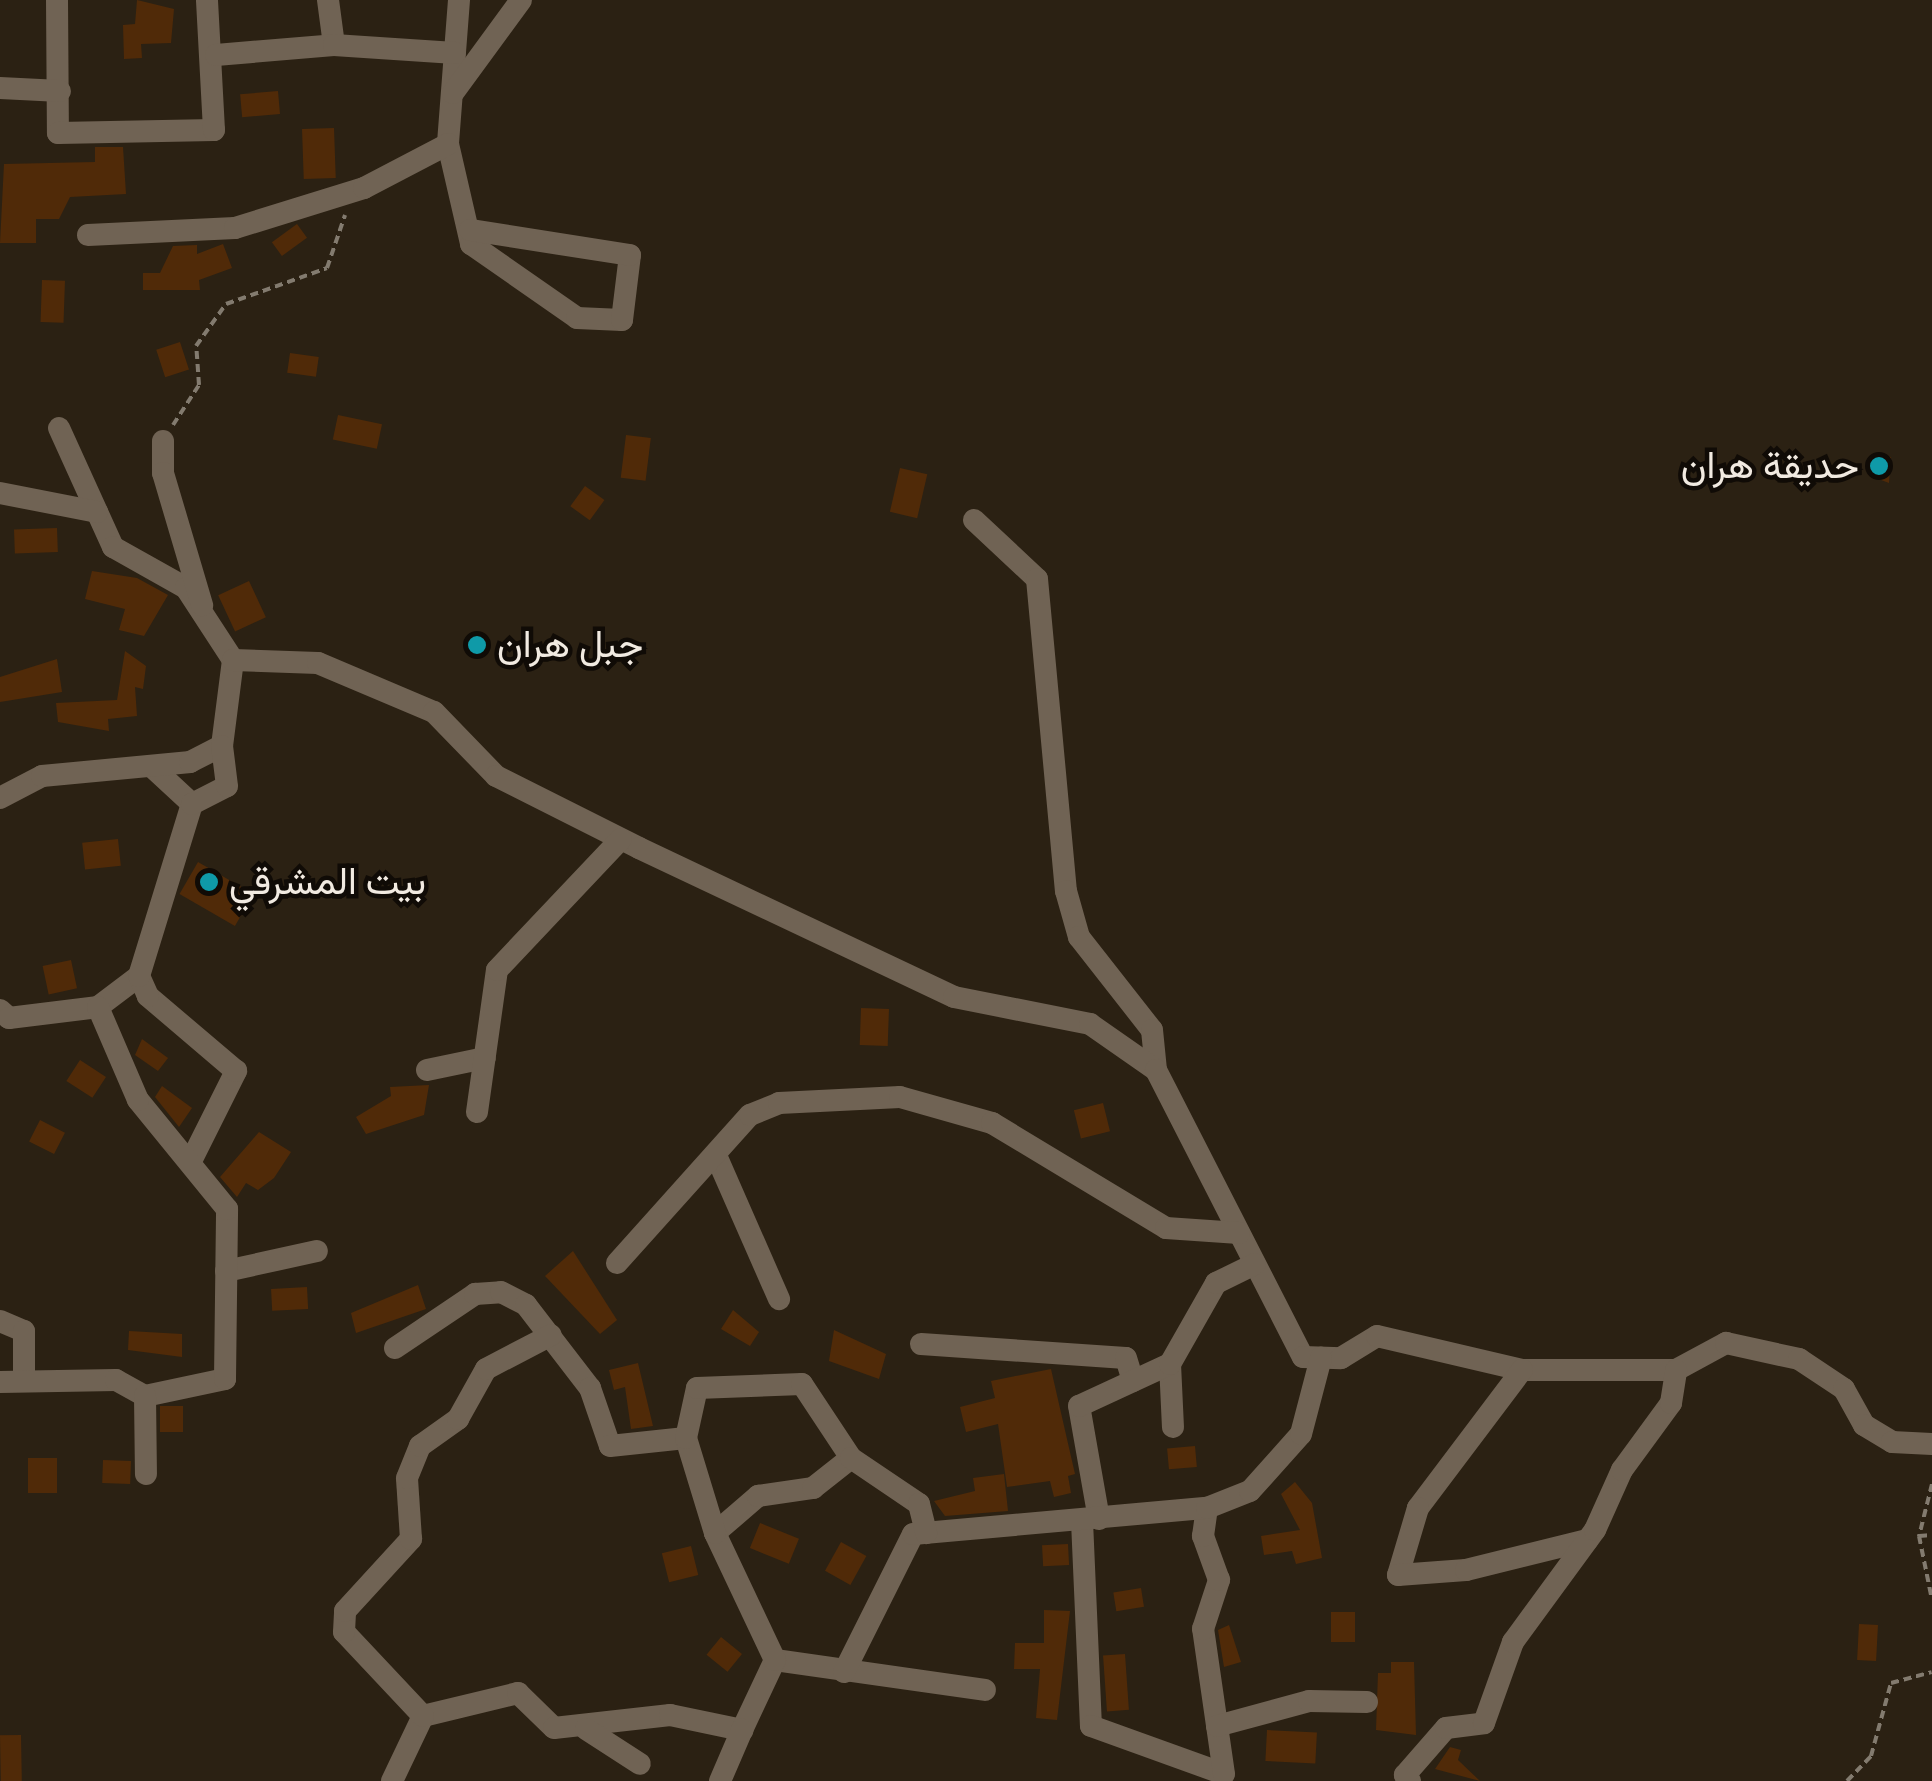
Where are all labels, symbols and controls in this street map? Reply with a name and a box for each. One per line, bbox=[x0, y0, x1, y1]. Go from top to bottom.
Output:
place label: حديقة هران bbox=[1681, 443, 1859, 489]
marker: حديقة هران bbox=[1868, 455, 1890, 477]
place label: جبل هران bbox=[497, 622, 643, 668]
marker: جبل هران bbox=[466, 634, 488, 656]
place label: بيت المشرقي bbox=[229, 859, 426, 905]
marker: بيت المشرقي bbox=[198, 871, 220, 893]

